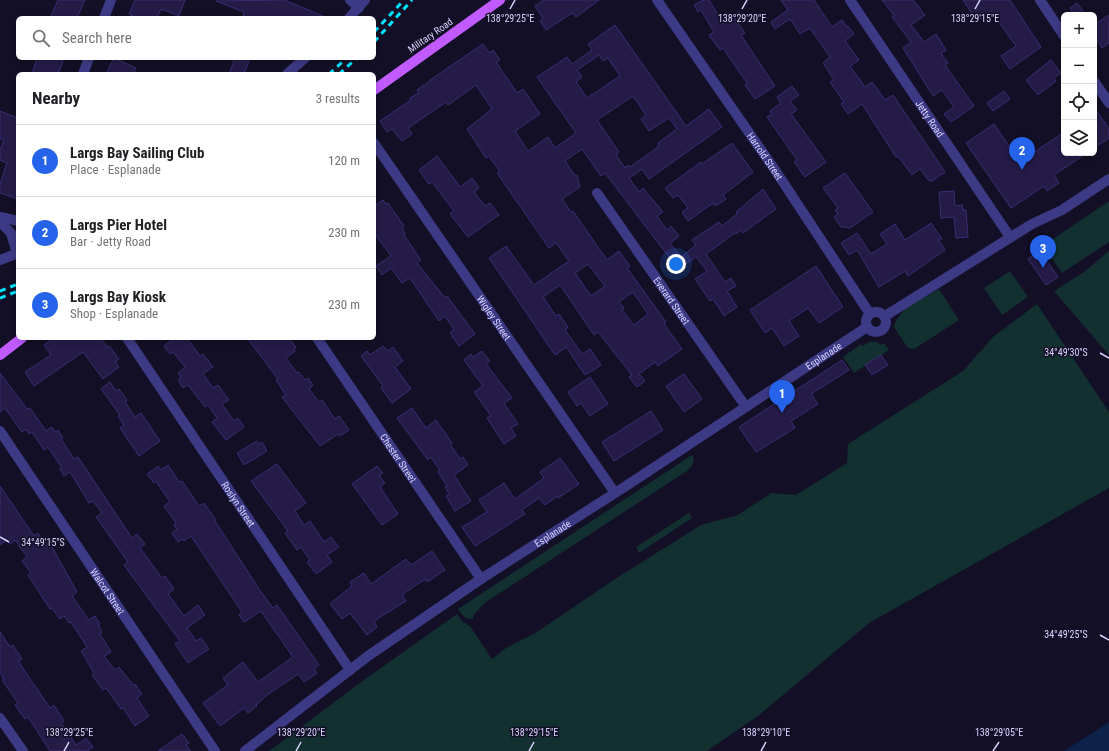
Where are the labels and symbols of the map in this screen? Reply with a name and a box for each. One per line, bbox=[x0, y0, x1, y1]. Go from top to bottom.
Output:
text: 138°29'25"E bbox=[486, 13, 534, 24]
text: 138°29'20"E bbox=[718, 13, 766, 24]
text: 138°29'15"E bbox=[951, 13, 999, 24]
street label: Military Road bbox=[406, 16, 455, 55]
street label: Jetty Road bbox=[913, 98, 946, 139]
street label: Harrold Street bbox=[745, 131, 785, 182]
pin: 2 bbox=[1009, 137, 1035, 170]
pin: 3 bbox=[1030, 235, 1056, 268]
your location bbox=[666, 254, 686, 274]
street label: Everard Street bbox=[651, 275, 692, 327]
street label: Wigley Street bbox=[475, 293, 513, 342]
street label: Esplanade bbox=[804, 340, 844, 372]
text: 34°49'30"S bbox=[1044, 347, 1088, 358]
pin: 1 bbox=[769, 380, 795, 413]
street label: Chester Street bbox=[378, 432, 419, 485]
street label: Roslyn Street bbox=[219, 480, 257, 529]
street label: Esplanade bbox=[533, 518, 573, 549]
text: 34°49'15"S bbox=[21, 537, 65, 548]
street label: Walcot Street bbox=[88, 566, 127, 617]
text: 34°49'25"S bbox=[1044, 629, 1088, 640]
text: 138°29'25"E bbox=[45, 727, 93, 738]
text: 138°29'20"E bbox=[277, 727, 325, 738]
text: 138°29'15"E bbox=[510, 727, 558, 738]
text: 138°29'10"E bbox=[742, 727, 790, 738]
text: 138°29'05"E bbox=[975, 727, 1023, 738]

